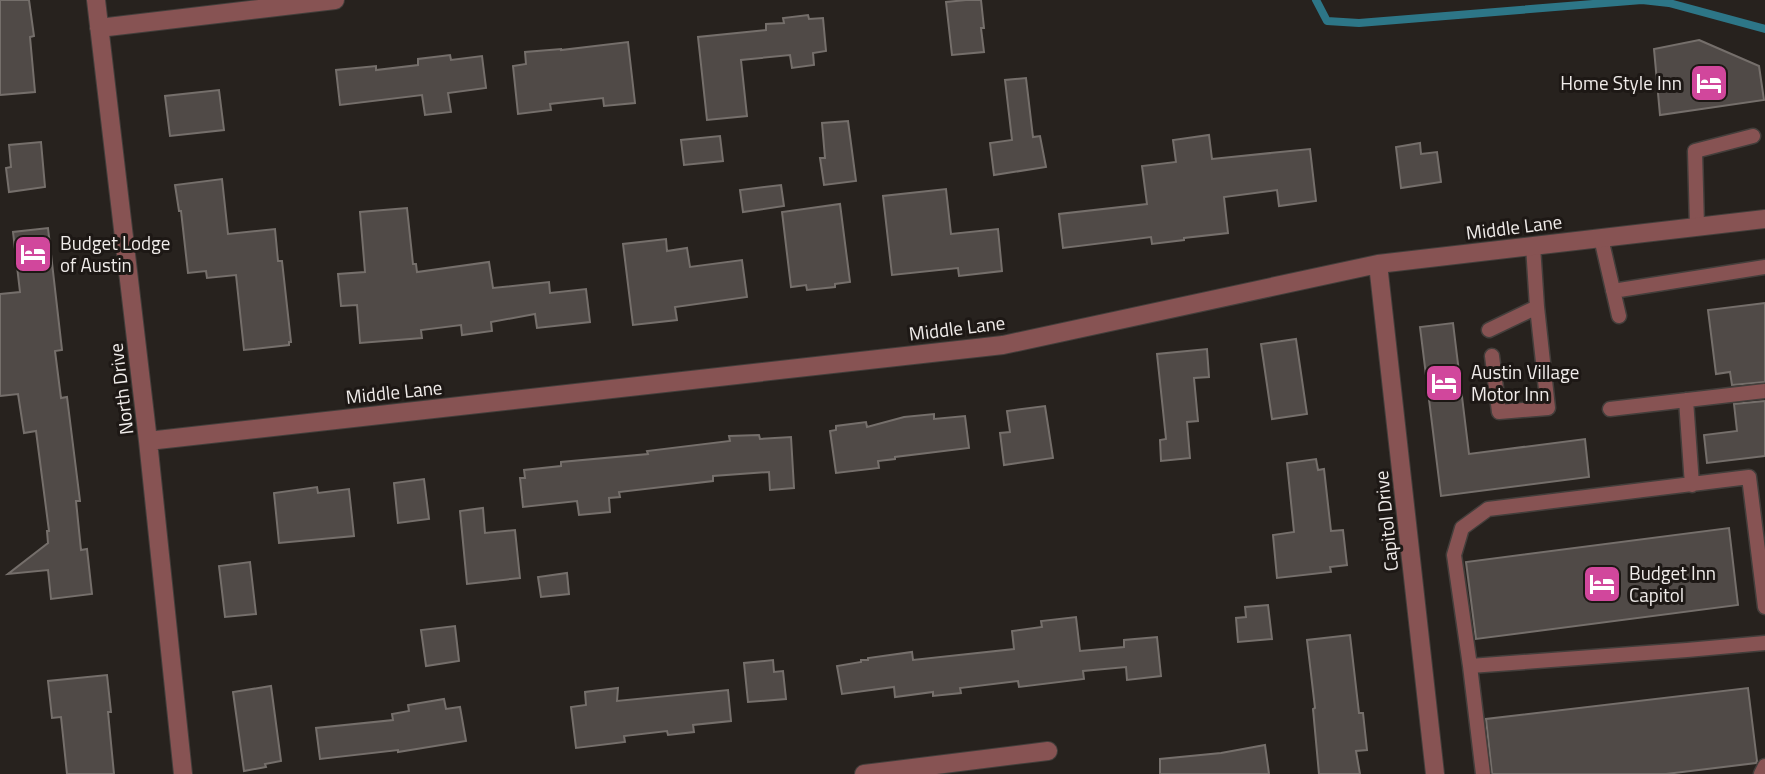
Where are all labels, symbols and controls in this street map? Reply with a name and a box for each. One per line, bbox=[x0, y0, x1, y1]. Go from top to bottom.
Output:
hotel icon: Home Style Inn bbox=[1688, 62, 1730, 104]
place label: Home Style Inn bbox=[1560, 68, 1682, 97]
street label: Middle Lane bbox=[1464, 206, 1564, 247]
place label: Budget Lodge of Austin bbox=[60, 228, 170, 279]
hotel icon: Budget Lodge of Austin bbox=[12, 233, 54, 275]
street label: Middle Lane bbox=[907, 307, 1007, 348]
street label: North Drive bbox=[101, 342, 140, 436]
place label: Austin Village Motor Inn bbox=[1471, 357, 1579, 408]
hotel icon: Austin Village Motor Inn bbox=[1423, 362, 1465, 404]
street label: Middle Lane bbox=[344, 372, 444, 411]
street label: Capitol Drive bbox=[1366, 469, 1405, 573]
place label: Budget Inn Capitol bbox=[1629, 558, 1716, 609]
hotel icon: Budget Inn Capitol bbox=[1581, 563, 1623, 605]

